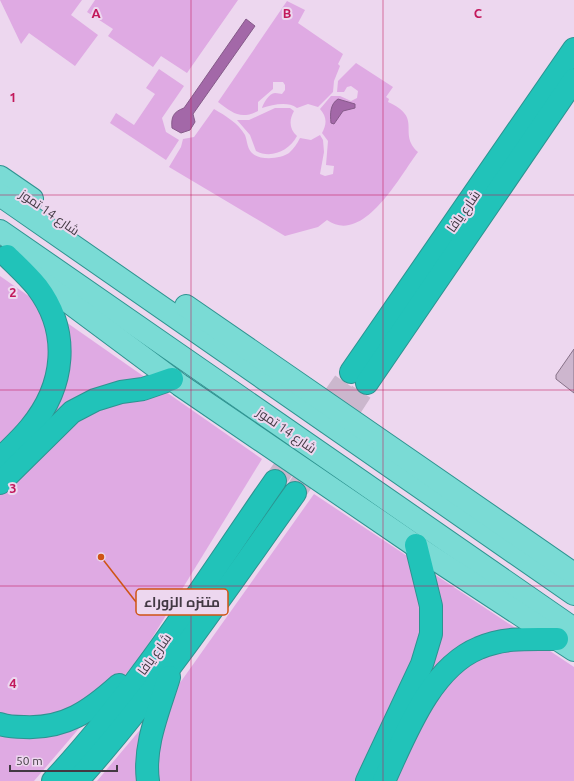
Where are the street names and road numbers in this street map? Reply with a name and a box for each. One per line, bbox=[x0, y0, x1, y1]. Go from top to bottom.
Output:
street label: شارع 14 تموز bbox=[16, 186, 82, 239]
street label: شارع يافا bbox=[444, 188, 484, 235]
street label: شارع 14 تموز bbox=[253, 404, 319, 457]
street label: شارع يافا bbox=[134, 631, 175, 678]

